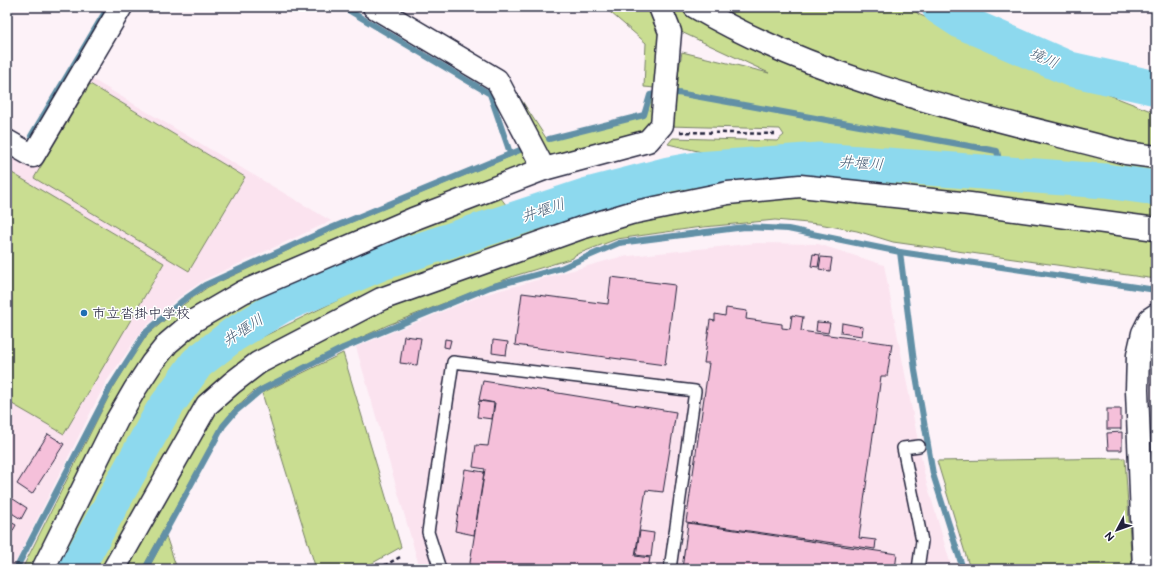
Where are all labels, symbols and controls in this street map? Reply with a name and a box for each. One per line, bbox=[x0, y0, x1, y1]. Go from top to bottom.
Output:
water label: 境川 bbox=[1026, 44, 1061, 73]
water label: 井堰川 bbox=[838, 152, 884, 175]
water label: 井堰川 bbox=[519, 194, 567, 226]
place label: 市立沓掛中学校 bbox=[92, 305, 190, 322]
marker: 市立沓掛中学校 bbox=[79, 308, 89, 318]
water label: 井堰川 bbox=[219, 310, 267, 351]
north arrow bbox=[1097, 510, 1137, 550]
text: N bbox=[1102, 529, 1117, 544]

